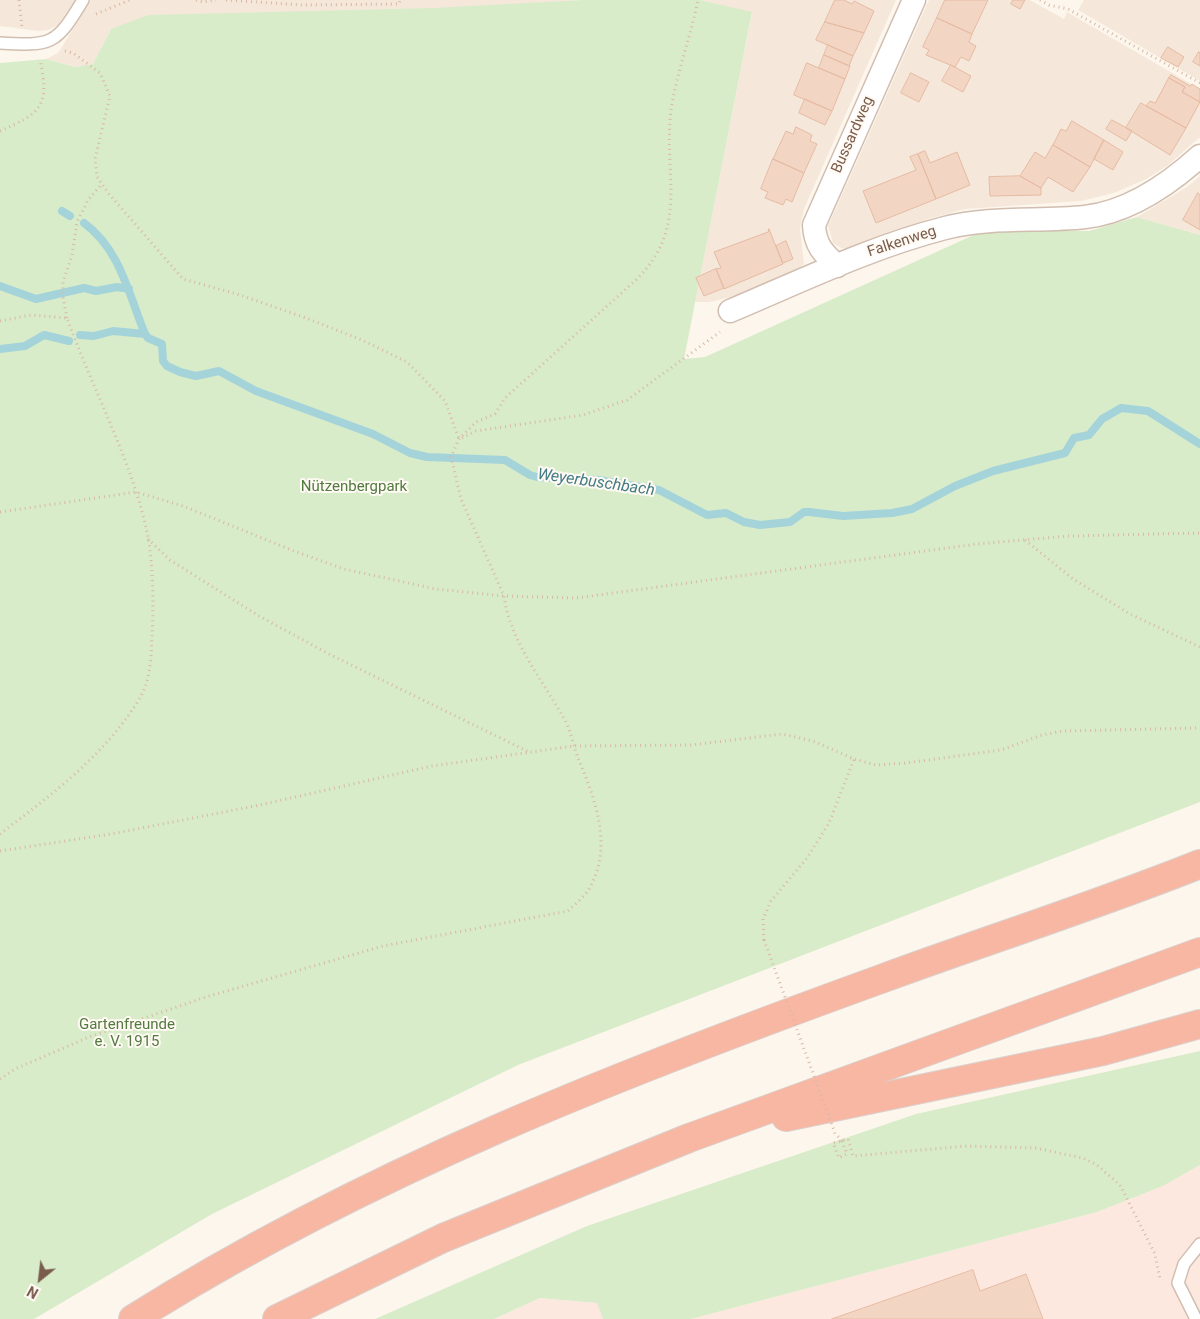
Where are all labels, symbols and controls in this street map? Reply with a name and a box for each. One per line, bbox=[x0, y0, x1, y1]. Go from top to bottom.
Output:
street label: Bussardweg bbox=[828, 94, 878, 176]
street label: Falkenweg bbox=[865, 222, 939, 262]
water label: Weyerbuschbach bbox=[536, 465, 656, 501]
park label: Nützenbergpark bbox=[301, 478, 407, 496]
park label: Gartenfreunde e. V. 1915 bbox=[79, 1016, 175, 1051]
north arrow bbox=[15, 1254, 65, 1304]
text: N bbox=[25, 1283, 41, 1302]

